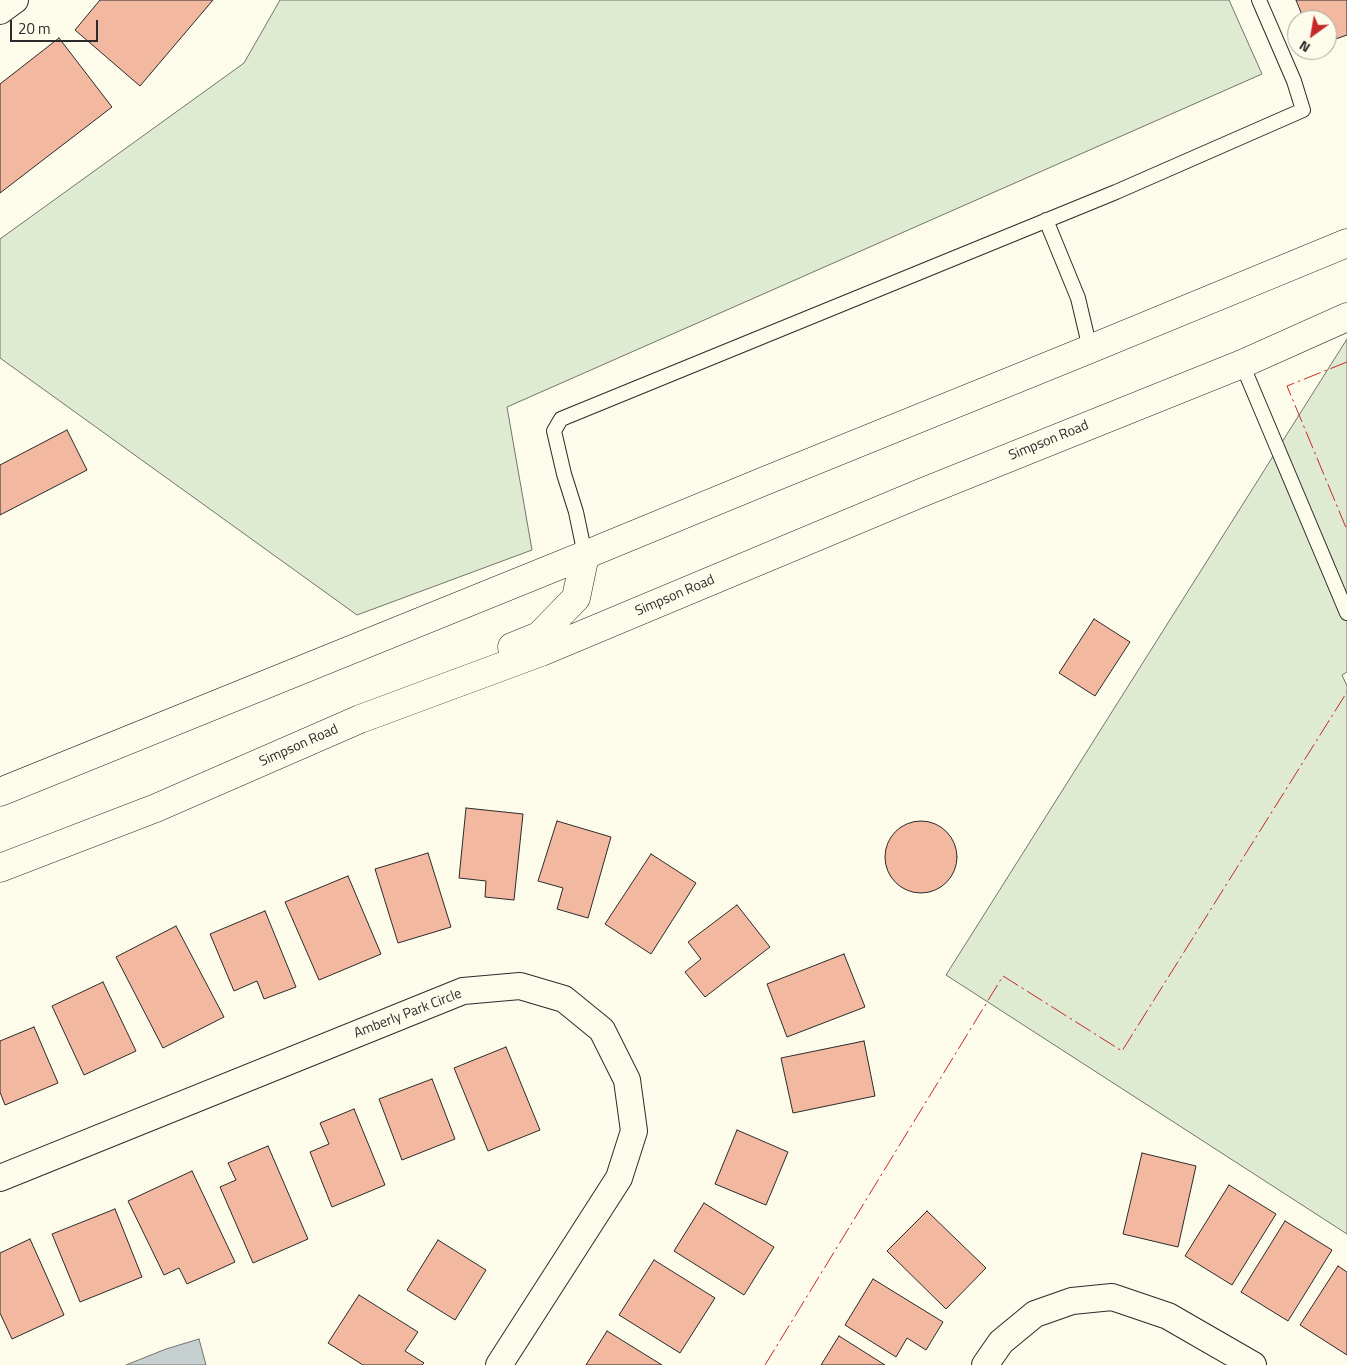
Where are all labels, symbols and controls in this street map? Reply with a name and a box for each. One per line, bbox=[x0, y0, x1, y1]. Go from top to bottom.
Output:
scale bar bbox=[12, 10, 100, 42]
north arrow bbox=[1287, 10, 1337, 60]
text: 20 m bbox=[18, 17, 51, 40]
text: N bbox=[1295, 36, 1314, 59]
street label: Simpson Road bbox=[1007, 417, 1091, 465]
street label: Simpson Road bbox=[633, 572, 717, 620]
street label: Simpson Road bbox=[257, 721, 341, 771]
street label: Amberly Park Circle bbox=[352, 986, 464, 1042]

